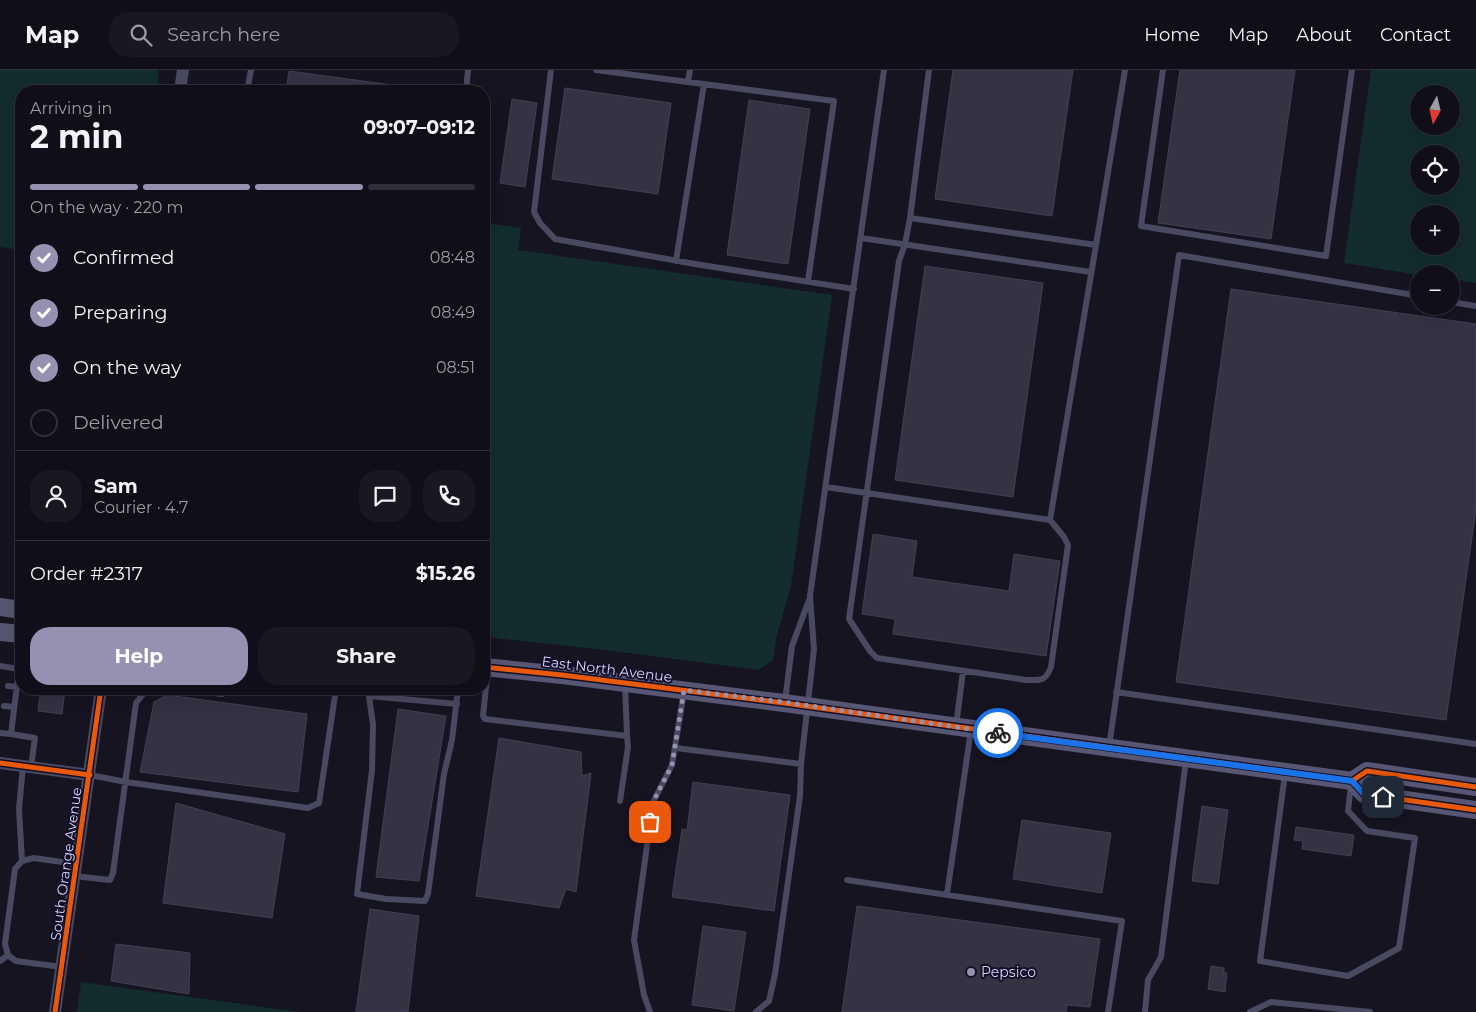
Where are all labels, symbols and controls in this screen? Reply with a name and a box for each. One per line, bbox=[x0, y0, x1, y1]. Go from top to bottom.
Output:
search box bbox=[109, 12, 459, 57]
text: Map bbox=[25, 20, 79, 49]
icon: search bbox=[127, 21, 155, 49]
text: Search here bbox=[167, 23, 280, 46]
text: Home bbox=[1144, 24, 1200, 46]
text: Map bbox=[1228, 24, 1268, 46]
text: About bbox=[1296, 24, 1352, 46]
text: Contact bbox=[1380, 24, 1451, 46]
north arrow bbox=[1410, 85, 1460, 135]
map controls bbox=[1410, 85, 1460, 315]
text: Arriving in bbox=[30, 99, 112, 118]
text: 09:07–09:12 bbox=[363, 116, 475, 139]
text: 2 min bbox=[30, 117, 123, 156]
button: locate bbox=[1410, 145, 1460, 195]
text: On the way · 220 m bbox=[30, 198, 183, 217]
button: + bbox=[1410, 205, 1460, 255]
icon: check bbox=[30, 244, 58, 272]
text: Confirmed bbox=[73, 246, 174, 269]
text: 08:48 bbox=[430, 248, 475, 267]
button: − bbox=[1410, 265, 1460, 315]
icon: check bbox=[30, 299, 58, 327]
text: Preparing bbox=[73, 301, 168, 324]
text: 08:49 bbox=[431, 303, 475, 322]
icon: check bbox=[30, 354, 58, 382]
text: On the way bbox=[73, 356, 181, 379]
text: 08:51 bbox=[436, 358, 475, 377]
text: Delivered bbox=[73, 411, 164, 434]
button: person bbox=[30, 470, 82, 522]
button: chat bbox=[359, 470, 411, 522]
button: phone bbox=[423, 470, 475, 522]
text: Sam bbox=[94, 475, 138, 498]
text: Courier · 4.7 bbox=[94, 498, 188, 517]
text: Order #2317 bbox=[30, 562, 143, 585]
text: $15.26 bbox=[416, 562, 475, 585]
button: Help bbox=[30, 627, 248, 685]
button: Share bbox=[258, 627, 475, 685]
street label: East North Avenue bbox=[541, 652, 673, 686]
courier bbox=[973, 708, 1023, 758]
icon: bike bbox=[984, 719, 1012, 747]
pin bbox=[1362, 776, 1404, 818]
icon: home bbox=[1369, 783, 1397, 811]
street label: South Orange Avenue bbox=[46, 786, 86, 942]
pin bbox=[629, 801, 671, 843]
icon: bag bbox=[636, 808, 664, 836]
place label: Pepsico bbox=[981, 963, 1036, 981]
marker: Pepsico bbox=[965, 966, 977, 978]

